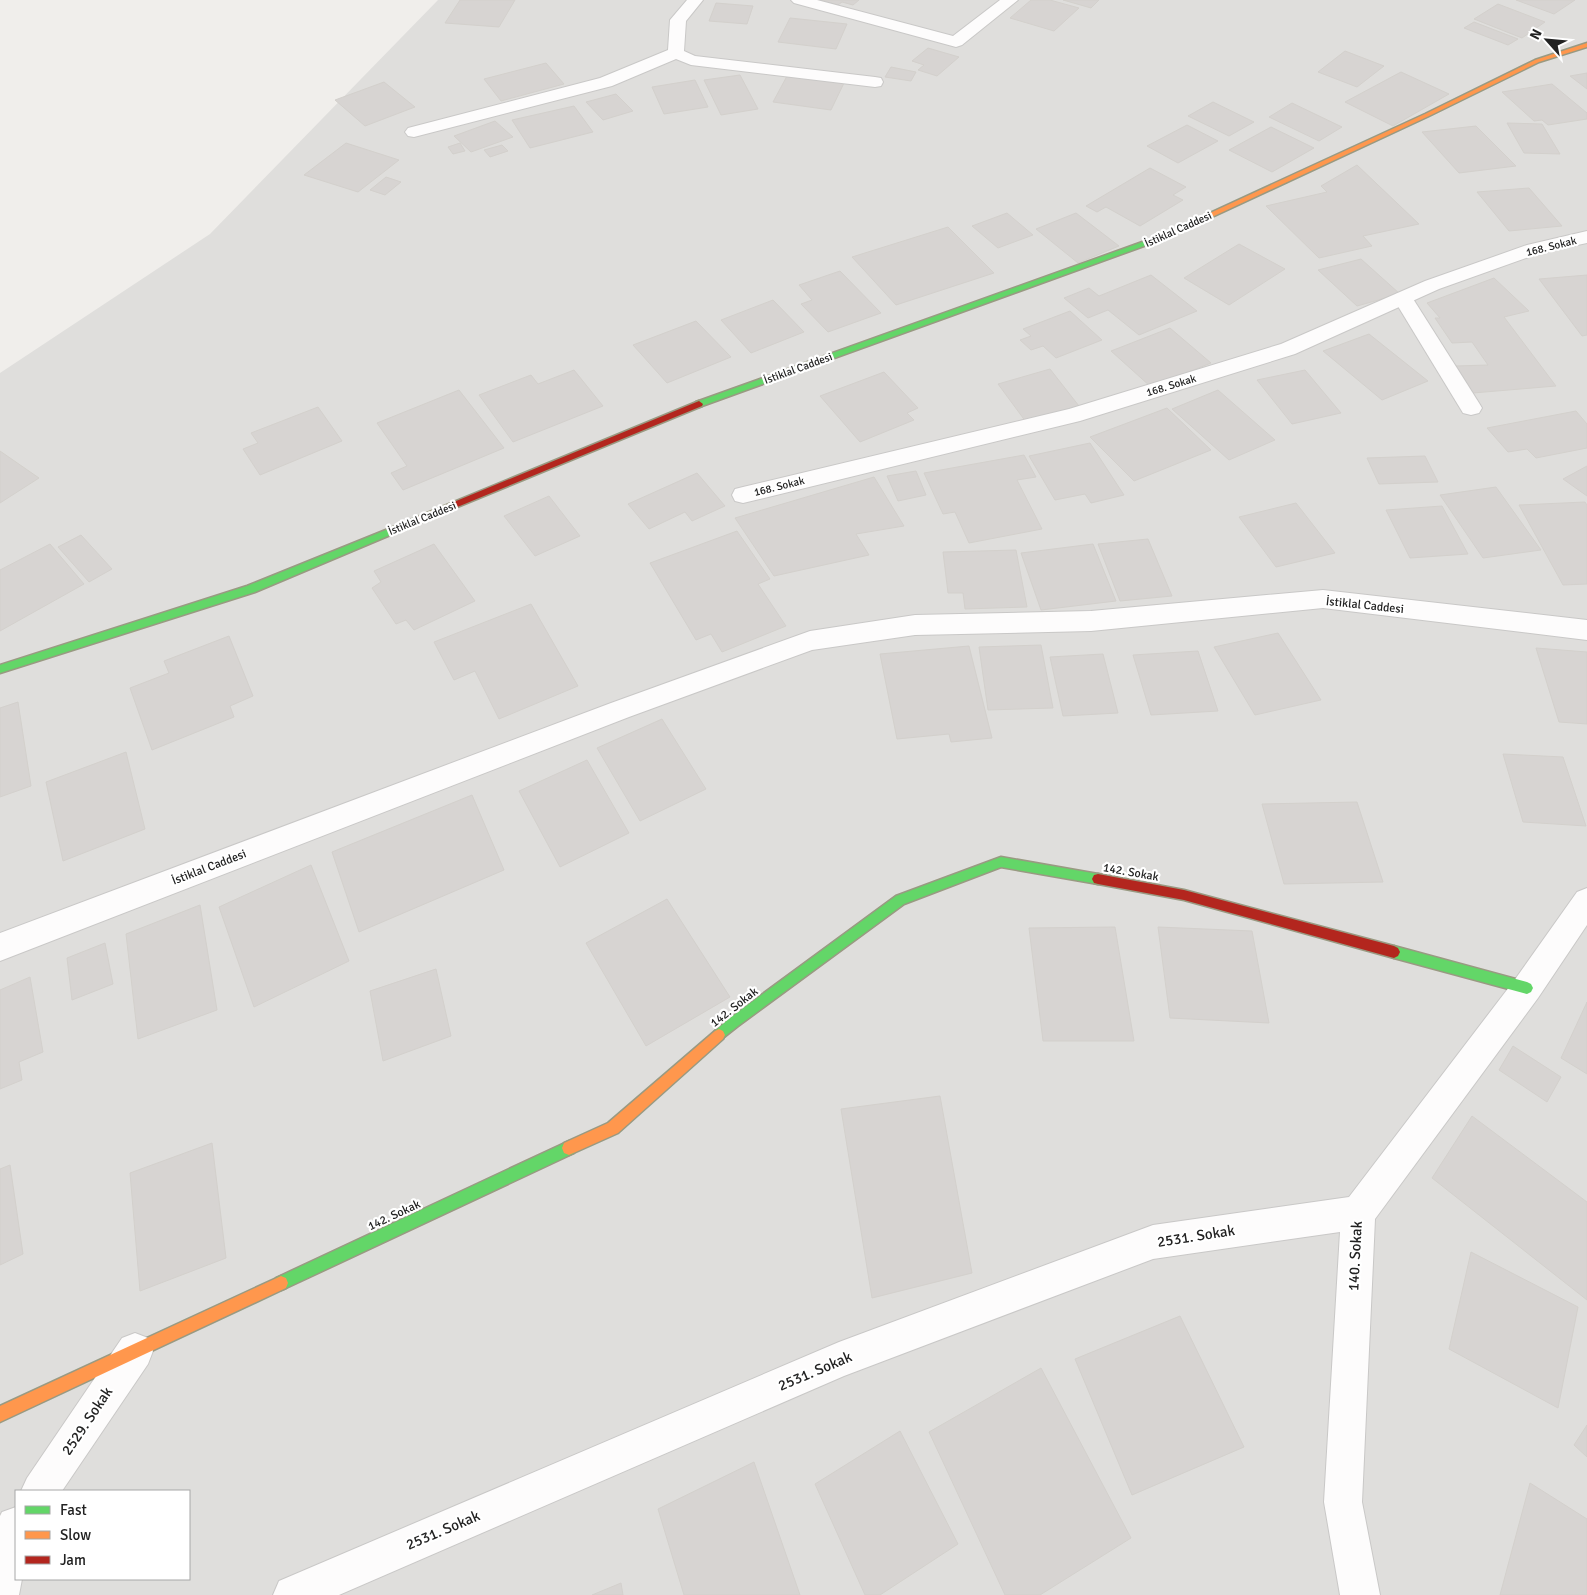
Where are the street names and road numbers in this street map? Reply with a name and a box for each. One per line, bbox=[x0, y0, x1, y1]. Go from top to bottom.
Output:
street label: İstiklal Caddesi bbox=[1142, 208, 1214, 250]
street label: 168. Sokak bbox=[1525, 234, 1578, 259]
street label: İstiklal Caddesi bbox=[762, 349, 834, 387]
street label: 168. Sokak bbox=[1145, 372, 1198, 399]
street label: 168. Sokak bbox=[753, 474, 806, 499]
street label: İstiklal Caddesi bbox=[386, 498, 458, 538]
street label: İstiklal Caddesi bbox=[1325, 594, 1405, 617]
street label: İstiklal Caddesi bbox=[170, 846, 248, 889]
street label: 142. Sokak bbox=[1102, 860, 1160, 885]
street label: 142. Sokak bbox=[708, 984, 761, 1031]
street label: 142. Sokak bbox=[366, 1197, 423, 1234]
street label: 140. Sokak bbox=[1344, 1220, 1366, 1292]
street label: 2531. Sokak bbox=[1156, 1221, 1237, 1251]
street label: 2531. Sokak bbox=[775, 1347, 855, 1395]
street label: 2529. Sokak bbox=[58, 1383, 117, 1459]
street label: 2531. Sokak bbox=[403, 1506, 483, 1554]

